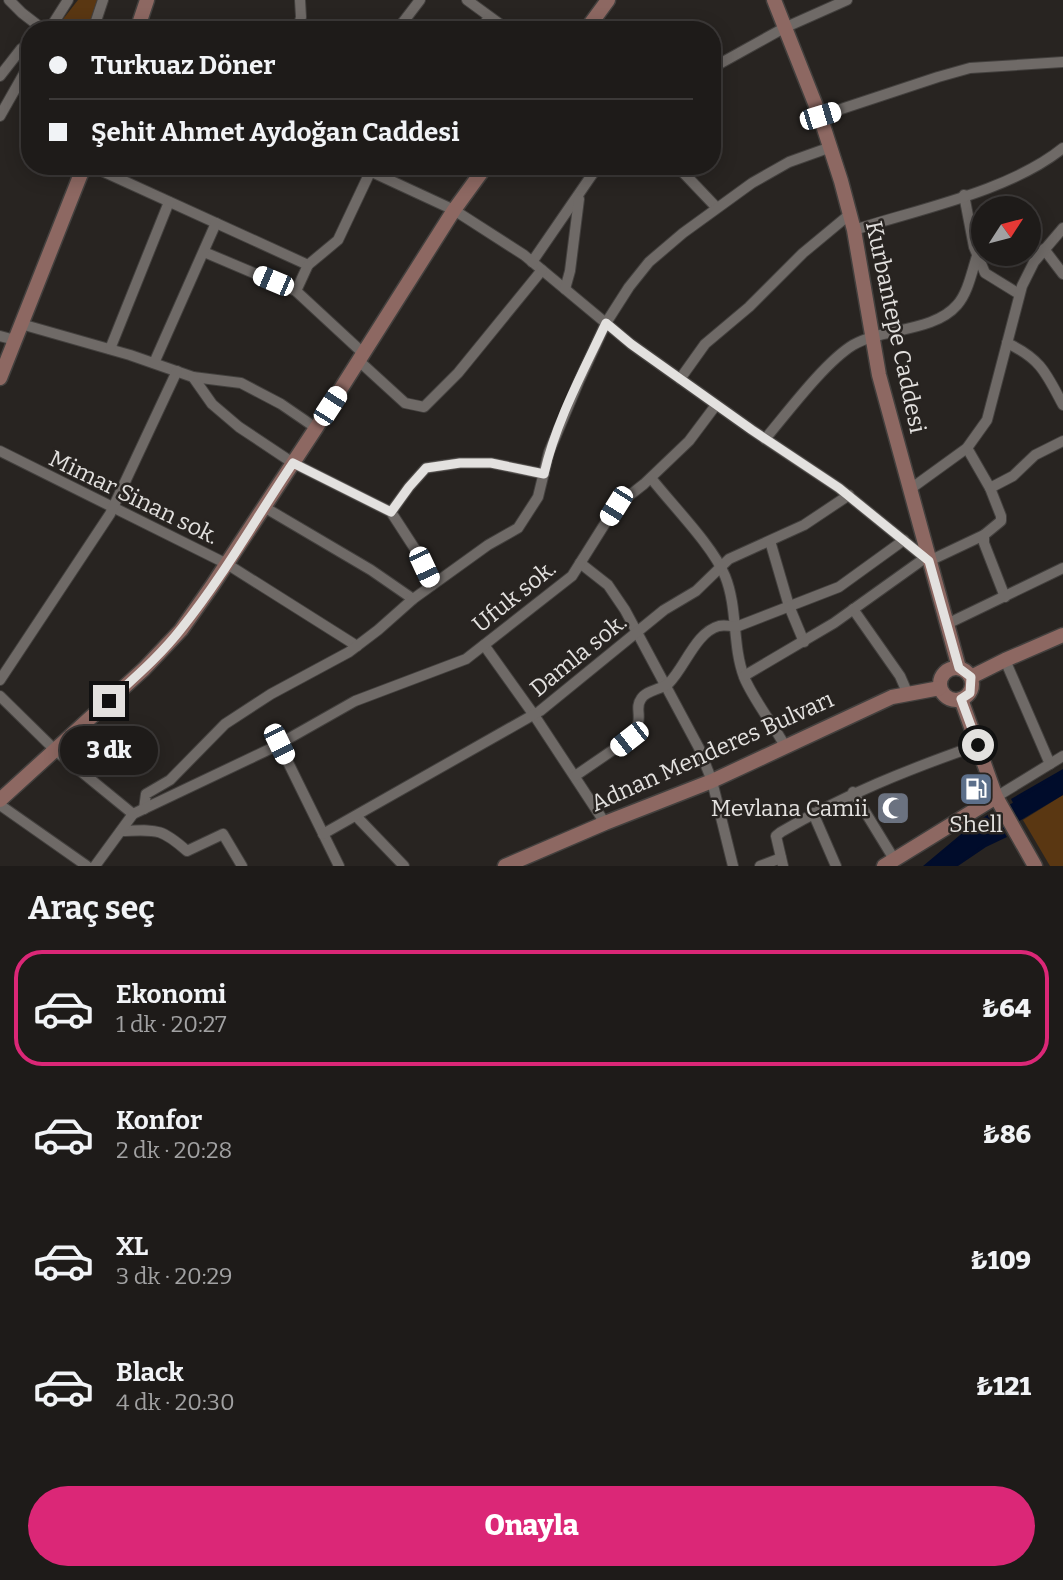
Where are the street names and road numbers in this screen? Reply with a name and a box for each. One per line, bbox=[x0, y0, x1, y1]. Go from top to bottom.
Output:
street label: Kurbantepe Caddesi bbox=[860, 218, 932, 436]
street label: Mimar Sinan sok. bbox=[45, 444, 223, 550]
street label: Ufuk sok. bbox=[467, 554, 561, 638]
street label: Damla sok. bbox=[524, 608, 632, 702]
street label: Adnan Menderes Bulvarı bbox=[586, 685, 838, 817]

